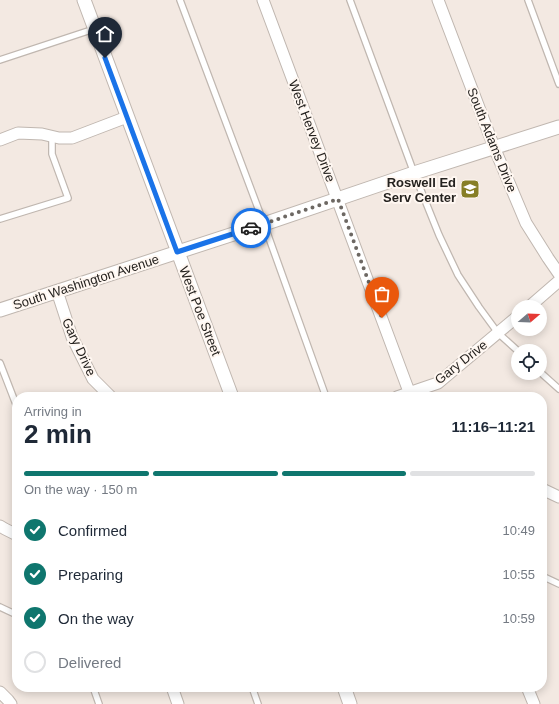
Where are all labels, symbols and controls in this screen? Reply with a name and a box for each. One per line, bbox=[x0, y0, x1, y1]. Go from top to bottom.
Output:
pin bbox=[88, 17, 122, 58]
icon: home bbox=[94, 23, 116, 45]
street label: West Hervey Drive bbox=[286, 78, 338, 184]
street label: South Adams Drive bbox=[464, 86, 520, 194]
place label: Roswell Ed Serv Center bbox=[383, 175, 456, 205]
school or university icon: Roswell Ed Serv Center bbox=[459, 178, 481, 200]
courier bbox=[231, 208, 271, 248]
icon: car bbox=[240, 217, 262, 239]
street label: South Washington Avenue bbox=[11, 251, 161, 313]
street label: West Poe Street bbox=[176, 264, 224, 358]
pin bbox=[365, 277, 399, 318]
icon: bag bbox=[371, 283, 393, 305]
north arrow bbox=[511, 300, 547, 336]
map controls bbox=[511, 300, 547, 380]
street label: Gary Drive bbox=[59, 316, 99, 378]
street label: Gary Drive bbox=[432, 337, 490, 387]
button: locate bbox=[511, 344, 547, 380]
text: Arriving in bbox=[24, 404, 82, 419]
text: 11:16–11:21 bbox=[452, 418, 535, 435]
text: 2 min bbox=[24, 419, 92, 449]
text: On the way · 150 m bbox=[24, 482, 137, 497]
icon: check bbox=[24, 519, 46, 541]
text: Confirmed bbox=[58, 522, 127, 539]
text: 10:49 bbox=[502, 523, 535, 538]
icon: check bbox=[24, 563, 46, 585]
text: Preparing bbox=[58, 566, 123, 583]
text: 10:55 bbox=[502, 567, 535, 582]
icon: check bbox=[24, 607, 46, 629]
text: On the way bbox=[58, 610, 134, 627]
text: 10:59 bbox=[502, 611, 535, 626]
text: Delivered bbox=[58, 654, 121, 671]

